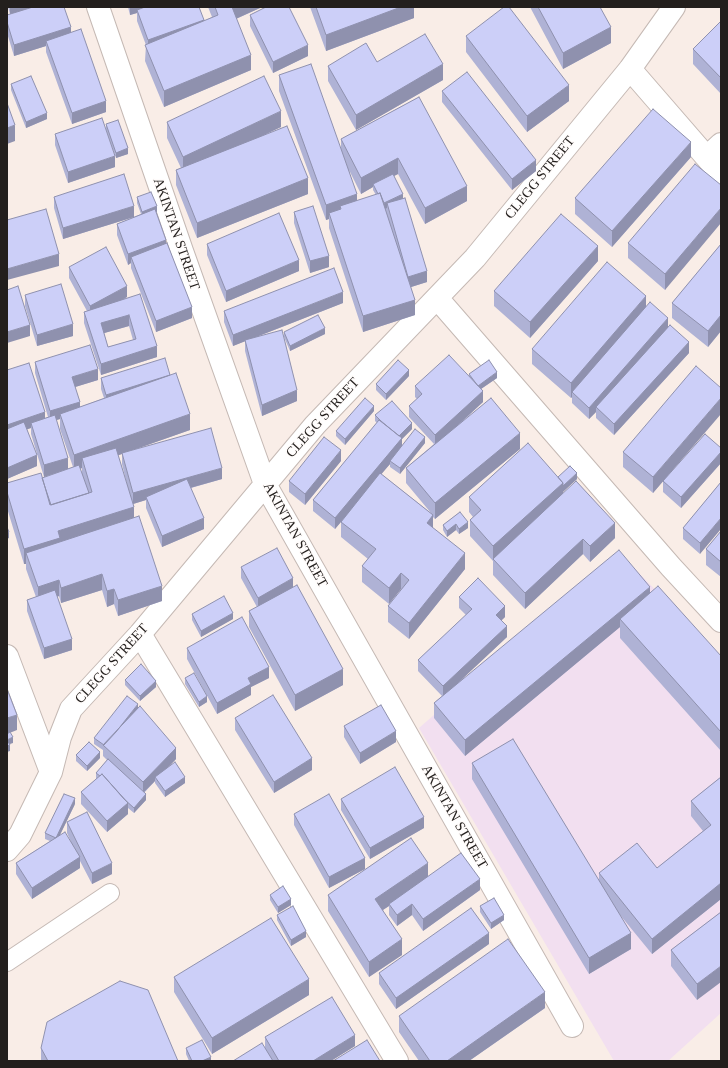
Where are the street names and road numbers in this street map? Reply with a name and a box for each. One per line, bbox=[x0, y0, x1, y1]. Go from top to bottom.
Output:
street label: CLEGG STREET bbox=[502, 133, 578, 223]
street label: AKINTAN STREET bbox=[149, 176, 203, 292]
street label: CLEGG STREET bbox=[283, 375, 363, 461]
street label: AKINTAN STREET bbox=[259, 480, 331, 590]
street label: CLEGG STREET bbox=[72, 621, 152, 707]
street label: AKINTAN STREET bbox=[417, 762, 491, 872]

